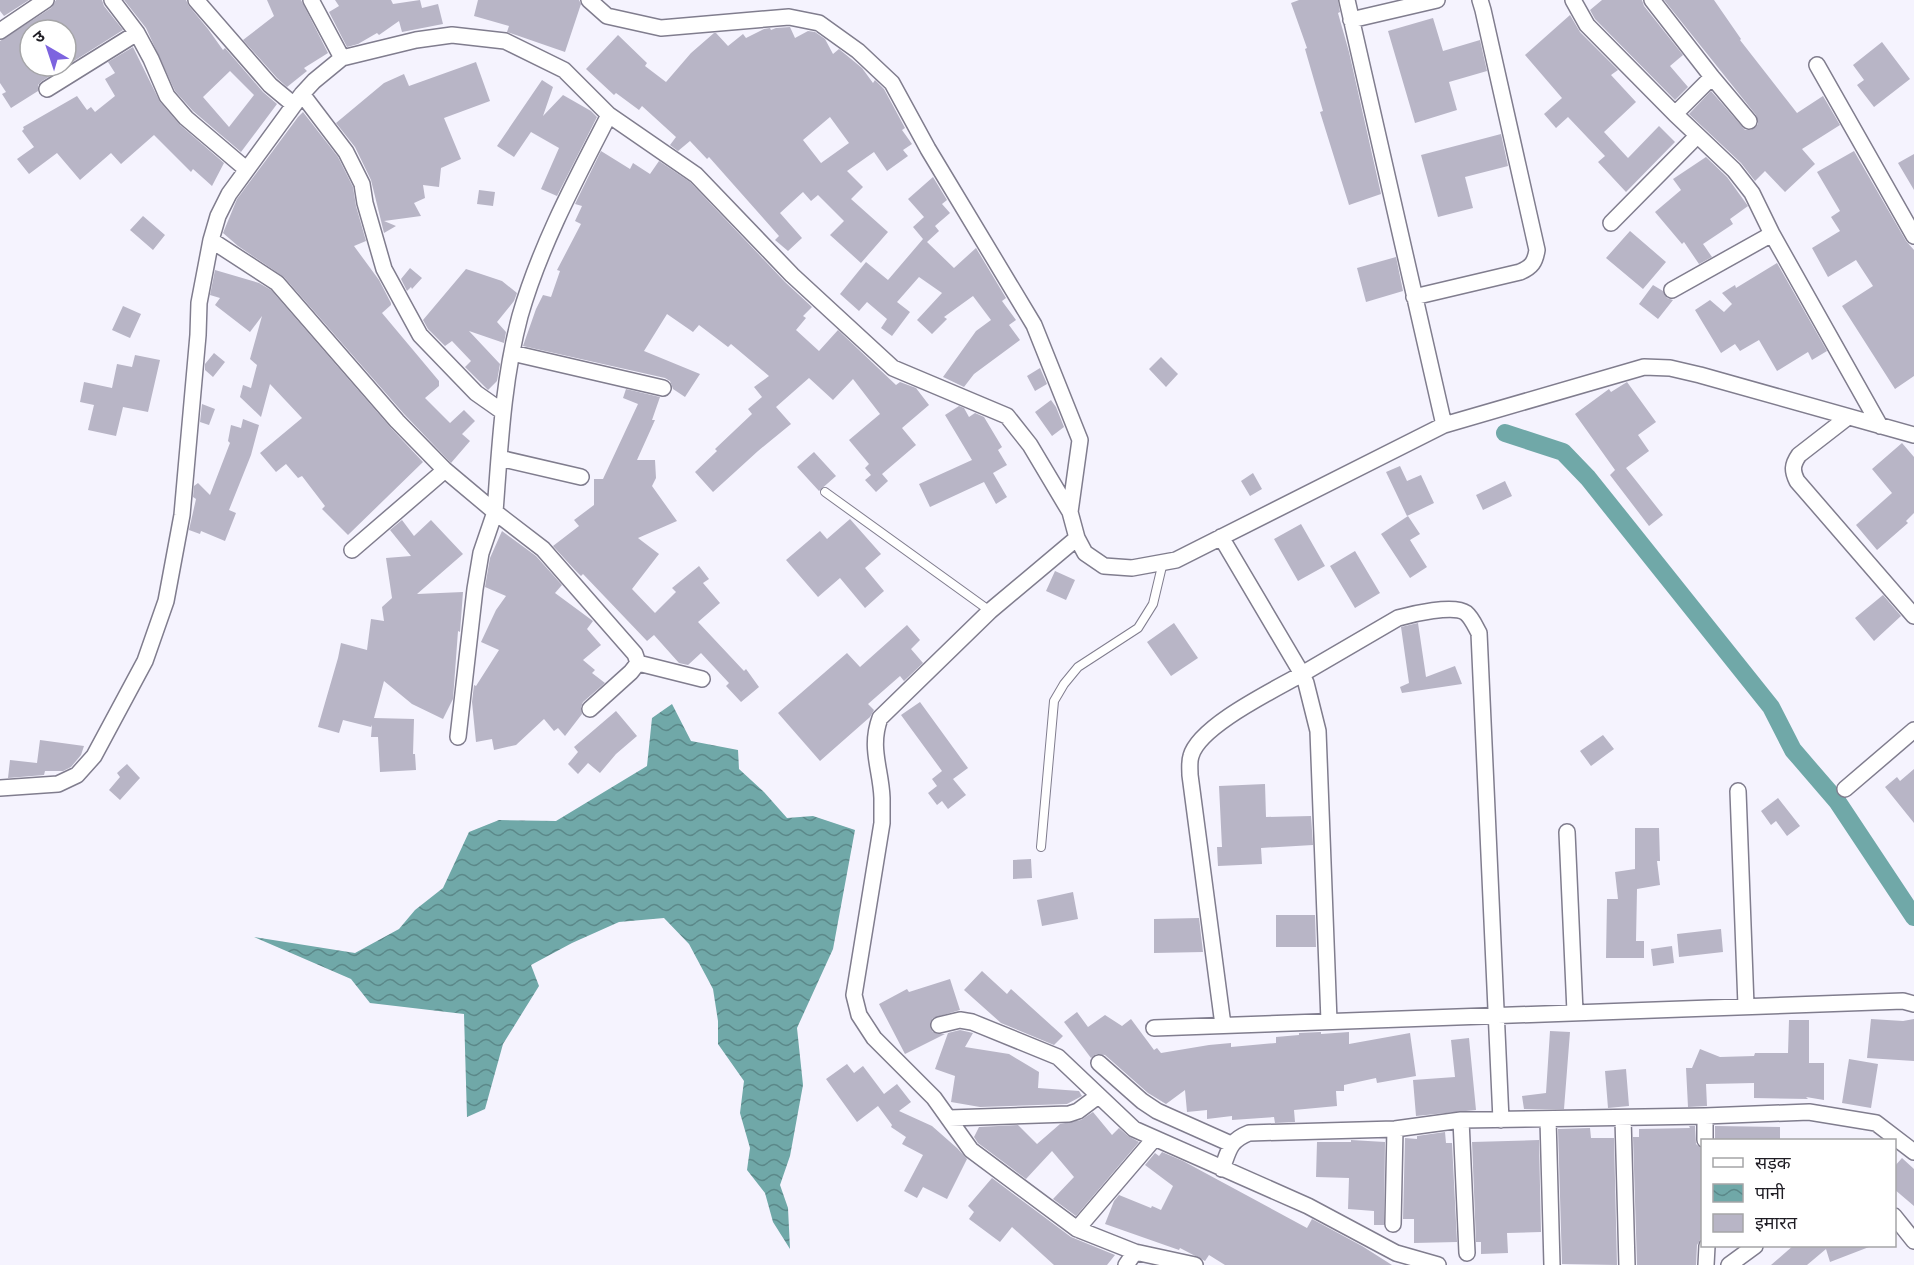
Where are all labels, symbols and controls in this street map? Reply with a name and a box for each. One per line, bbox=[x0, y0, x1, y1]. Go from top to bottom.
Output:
north arrow bbox=[18, 18, 78, 78]
text: उ bbox=[29, 25, 48, 46]
legend bbox=[1701, 1139, 1896, 1247]
text: सड़क bbox=[1755, 1151, 1792, 1173]
text: पानी bbox=[1755, 1181, 1785, 1203]
text: इमारत bbox=[1755, 1211, 1798, 1233]

